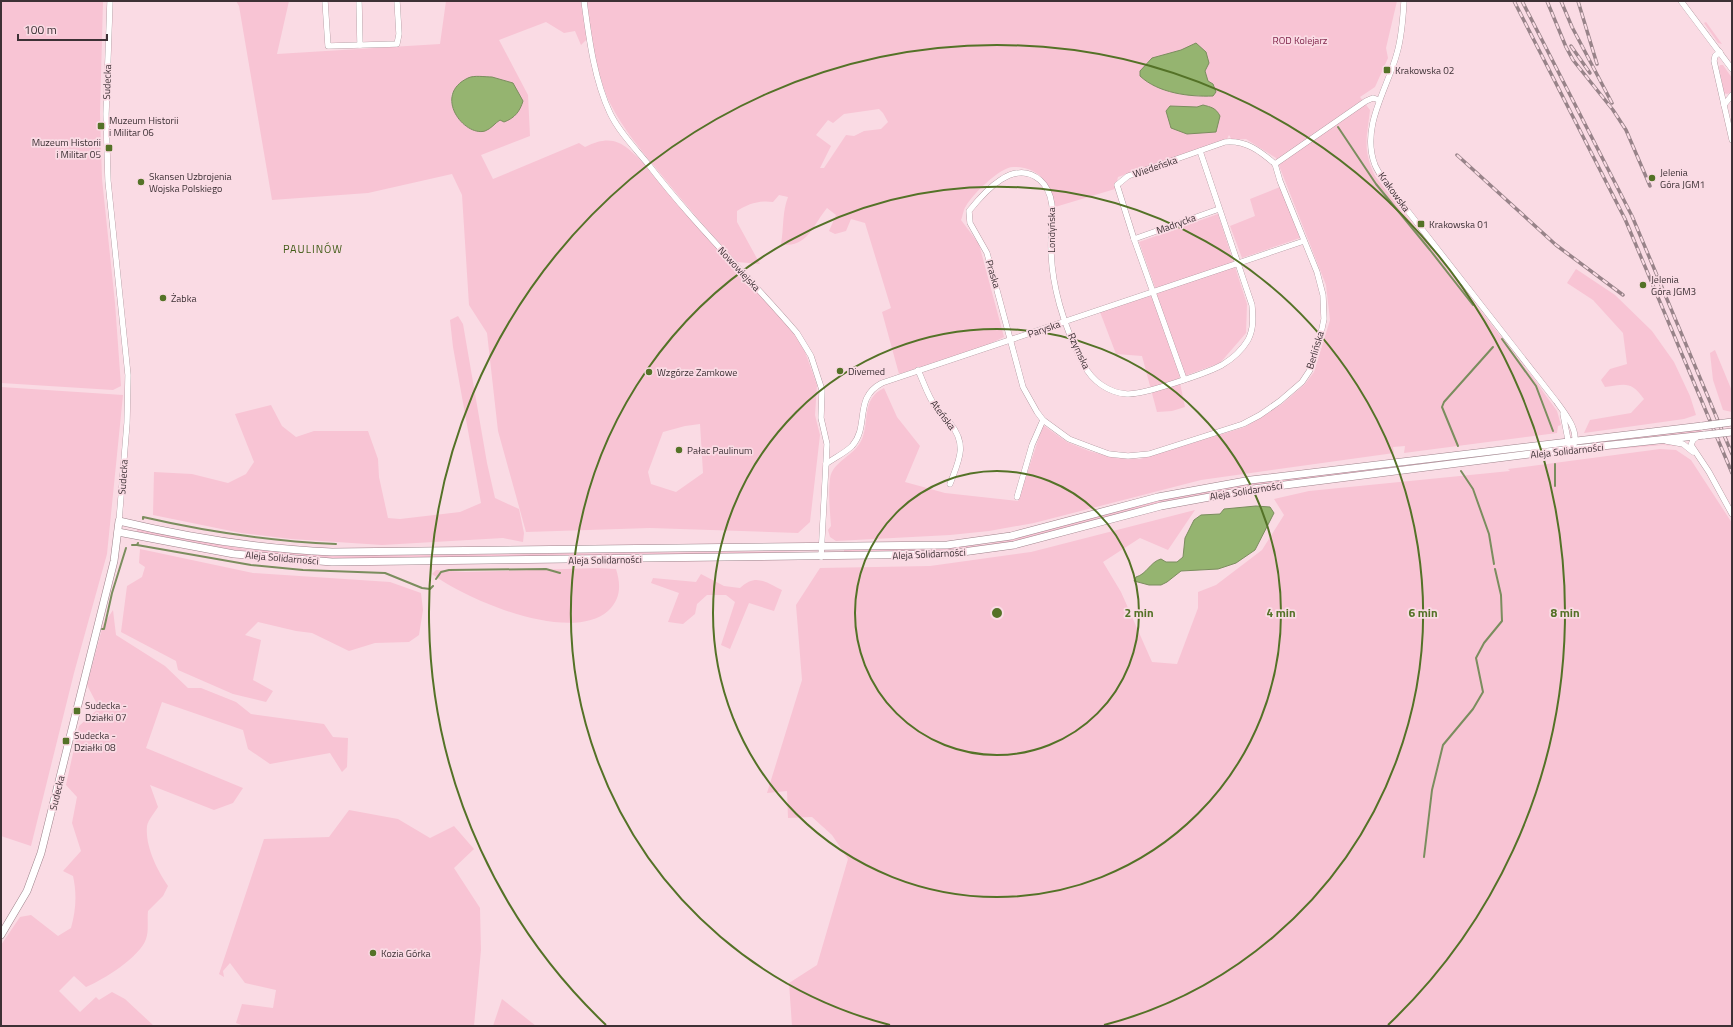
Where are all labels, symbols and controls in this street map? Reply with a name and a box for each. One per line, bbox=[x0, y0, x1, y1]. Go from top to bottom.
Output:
scale bar bbox=[18, 16, 107, 42]
text: 100 m bbox=[24, 20, 57, 39]
park label: ROD Kolejarz bbox=[1273, 33, 1328, 48]
place label: Krakowska 02 bbox=[1395, 63, 1454, 78]
street label: Sudecka bbox=[99, 64, 115, 100]
marker: Krakowska 02 bbox=[1382, 65, 1392, 75]
place label: Muzeum Historii i Militar 06 bbox=[109, 113, 178, 140]
marker: Muzeum Historii i Militar 06 bbox=[96, 121, 106, 131]
place label: Muzeum Historii i Militar 05 bbox=[32, 135, 101, 162]
marker: Muzeum Historii i Militar 05 bbox=[104, 143, 114, 153]
street label: Wiedeńska bbox=[1131, 152, 1179, 182]
place label: Jelenia Góra JGM1 bbox=[1660, 165, 1705, 192]
place label: Skansen Uzbrojenia Wojska Polskiego bbox=[149, 169, 232, 196]
street label: Krakowska bbox=[1374, 169, 1414, 215]
marker: Jelenia Góra JGM1 bbox=[1647, 173, 1657, 183]
marker: Skansen Uzbrojenia Wojska Polskiego bbox=[136, 177, 146, 187]
street label: Londyńska bbox=[1044, 207, 1059, 253]
street label: Madrycka bbox=[1154, 210, 1198, 238]
place label: Krakowska 01 bbox=[1429, 217, 1488, 232]
marker: Krakowska 01 bbox=[1416, 219, 1426, 229]
district label: PAULINÓW bbox=[283, 241, 343, 257]
street label: Nowowiejska bbox=[714, 243, 764, 295]
street label: Praska bbox=[982, 258, 1004, 290]
place label: Jelenia Góra JGM3 bbox=[1651, 272, 1696, 299]
marker: Jelenia Góra JGM3 bbox=[1638, 280, 1648, 290]
place label: Żabka bbox=[171, 291, 196, 306]
marker: Żabka bbox=[158, 293, 168, 303]
street label: Paryska bbox=[1026, 316, 1062, 342]
street label: Berlińska bbox=[1302, 329, 1328, 371]
street label: Rzymska bbox=[1064, 330, 1094, 372]
place label: Divemed bbox=[848, 364, 885, 379]
place label: Wzgórze Zamkowe bbox=[657, 365, 737, 380]
marker: Divemed bbox=[835, 366, 845, 376]
marker: Wzgórze Zamkowe bbox=[644, 367, 654, 377]
street label: Ateńska bbox=[927, 397, 959, 433]
street label: Aleja Solidarności bbox=[1530, 440, 1604, 462]
place label: Pałac Paulinum bbox=[687, 443, 752, 458]
marker: Pałac Paulinum bbox=[674, 445, 684, 455]
street label: Sudecka bbox=[114, 459, 132, 495]
street label: Aleja Solidarności bbox=[1209, 478, 1283, 504]
street label: Aleja Solidarności bbox=[892, 545, 966, 563]
street label: Aleja Solidarności bbox=[245, 547, 319, 569]
street label: Aleja Solidarności bbox=[568, 552, 642, 568]
text: 2 min bbox=[1124, 603, 1154, 622]
text: 4 min bbox=[1266, 603, 1296, 622]
text: 6 min bbox=[1408, 603, 1438, 622]
text: 8 min bbox=[1550, 603, 1580, 622]
centre of rings bbox=[990, 606, 1004, 620]
place label: Sudecka - Działki 07 bbox=[85, 698, 127, 725]
marker: Sudecka - Działki 07 bbox=[72, 706, 82, 716]
place label: Sudecka - Działki 08 bbox=[74, 728, 116, 755]
marker: Sudecka - Działki 08 bbox=[61, 736, 71, 746]
street label: Sudecka bbox=[45, 774, 69, 812]
place label: Kozia Górka bbox=[381, 946, 430, 961]
marker: Kozia Górka bbox=[368, 948, 378, 958]

